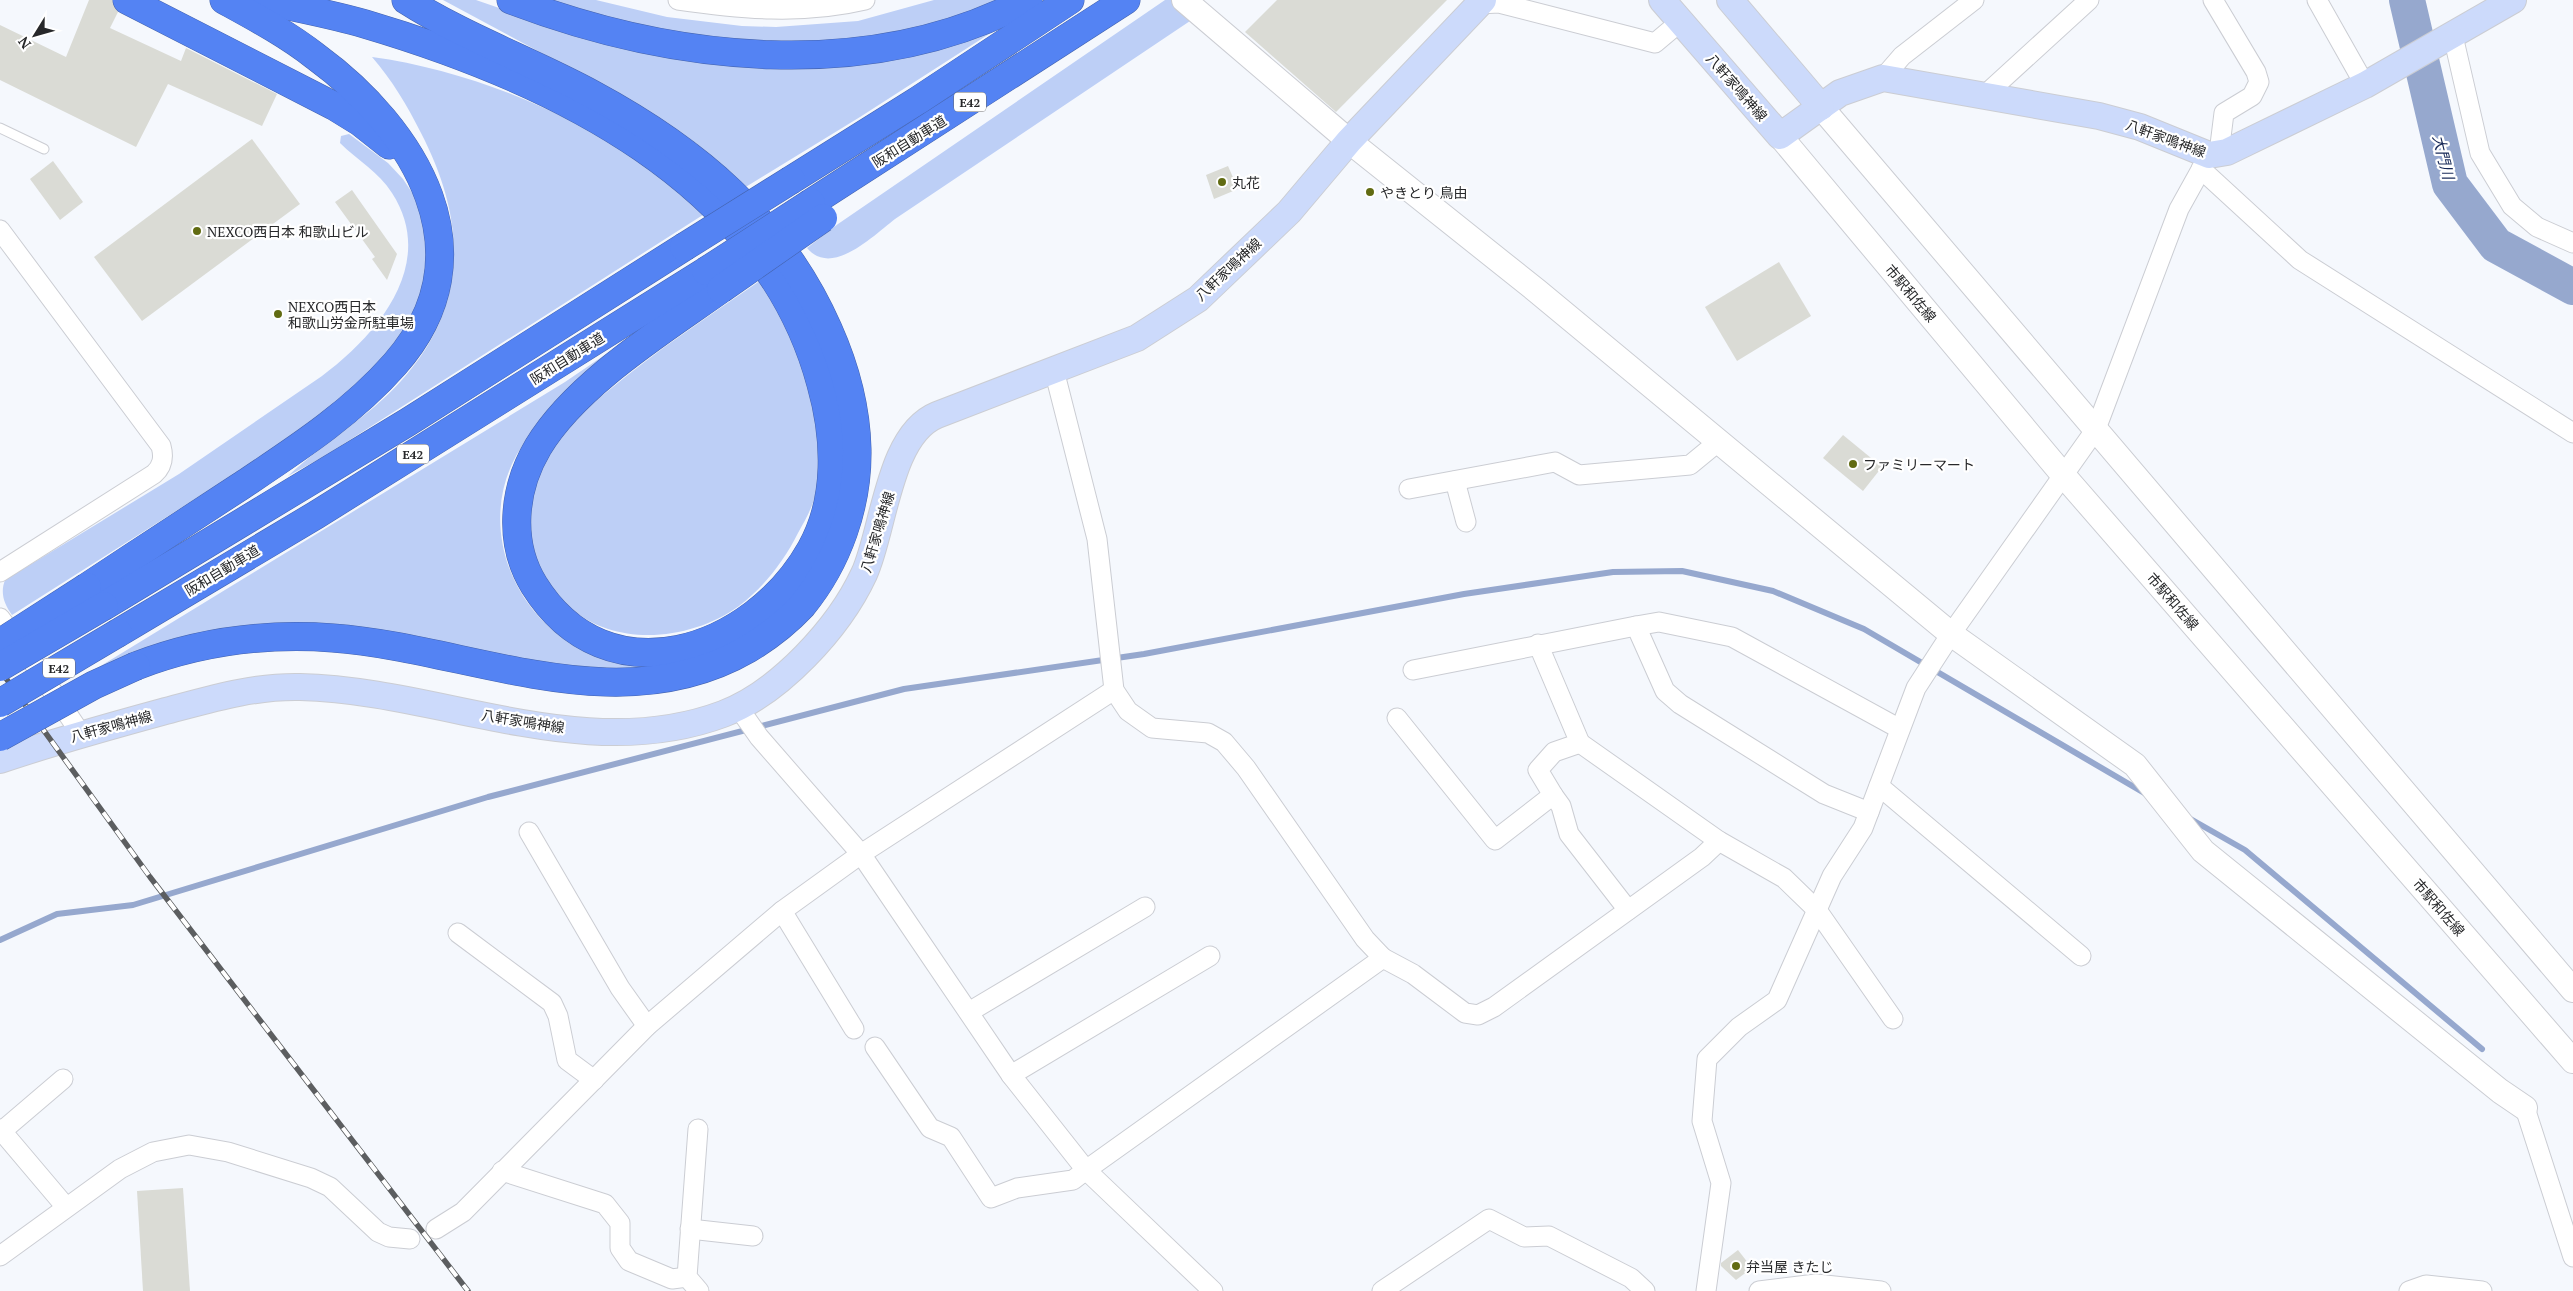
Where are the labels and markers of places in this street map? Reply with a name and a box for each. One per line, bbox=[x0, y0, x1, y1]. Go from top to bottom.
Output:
place label: 丸花 bbox=[1232, 173, 1260, 192]
marker: 丸花 bbox=[1216, 176, 1228, 188]
place label: やきとり 鳥由 bbox=[1380, 183, 1467, 202]
marker: やきとり 鳥由 bbox=[1364, 186, 1376, 198]
place label: NEXCO西日本 和歌山ビル bbox=[207, 222, 369, 241]
marker: NEXCO西日本 和歌山ビル bbox=[191, 225, 203, 237]
place label: NEXCO西日本 和歌山労金所駐車場 bbox=[288, 297, 414, 332]
marker: NEXCO西日本 和歌山労金所駐車場 bbox=[272, 308, 284, 320]
place label: ファミリーマート bbox=[1863, 455, 1975, 474]
marker: ファミリーマート bbox=[1847, 458, 1859, 470]
place label: 弁当屋 きたじ bbox=[1746, 1257, 1833, 1276]
marker: 弁当屋 きたじ bbox=[1730, 1260, 1742, 1272]

